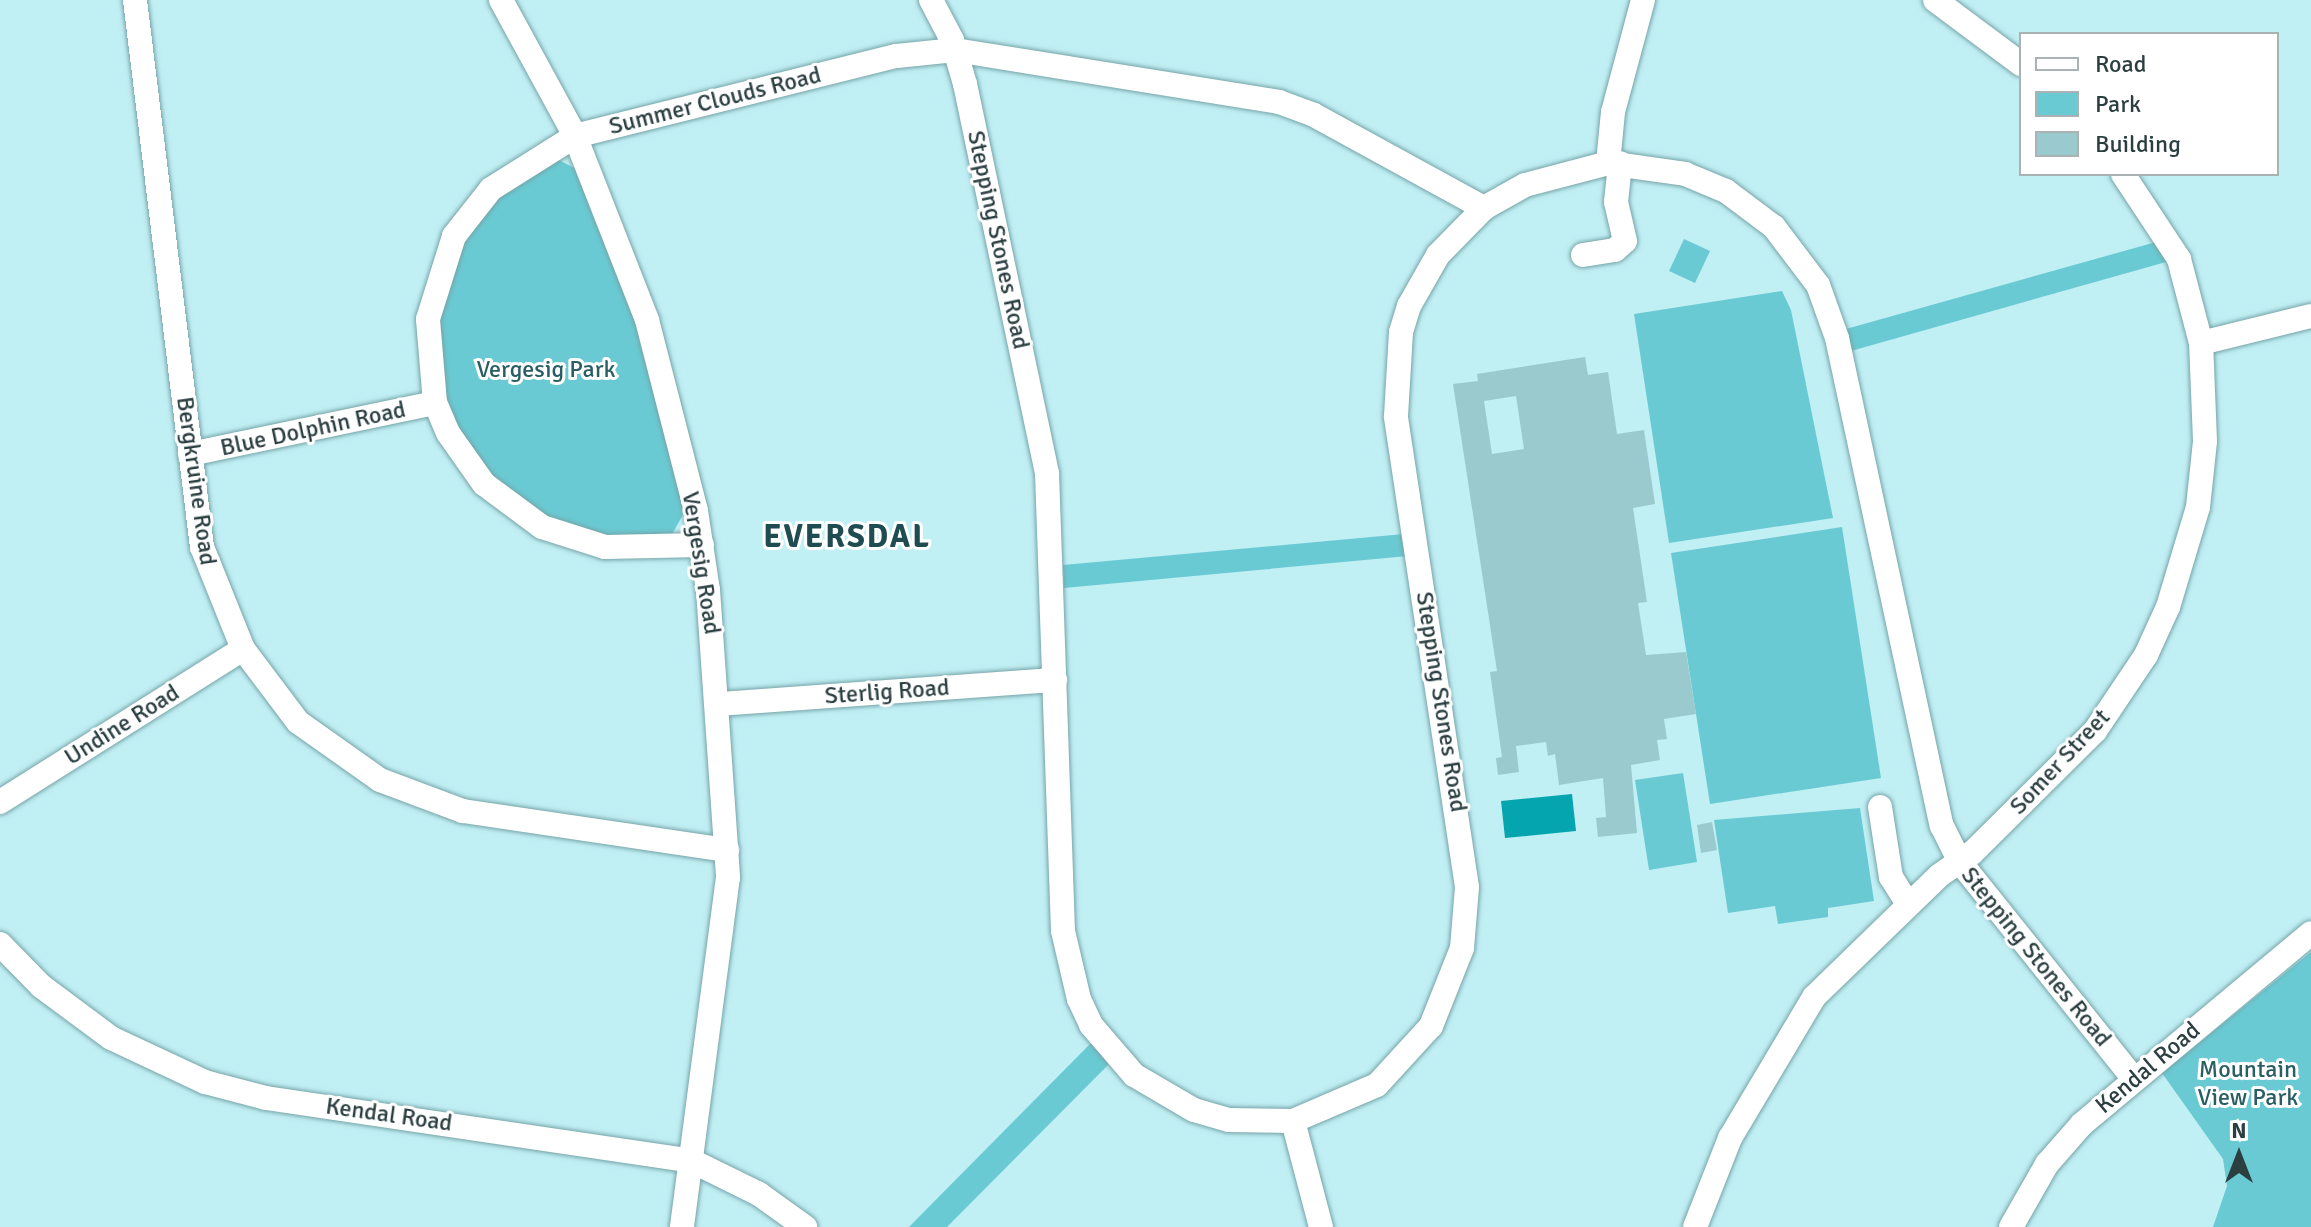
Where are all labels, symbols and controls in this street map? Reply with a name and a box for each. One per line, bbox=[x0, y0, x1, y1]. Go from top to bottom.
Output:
legend bbox=[2019, 32, 2279, 176]
text: Road bbox=[2095, 49, 2146, 79]
street label: Summer Clouds Road bbox=[606, 61, 824, 141]
text: Park bbox=[2095, 89, 2141, 119]
street label: Stepping Stones Road bbox=[961, 128, 1035, 352]
text: Building bbox=[2095, 129, 2181, 159]
park label: Vergesig Park bbox=[476, 356, 616, 384]
street label: Bergkruine Road bbox=[170, 395, 222, 567]
street label: Blue Dolphin Road bbox=[218, 395, 408, 463]
street label: Vergesig Road bbox=[675, 490, 727, 636]
district label: EVERSDAL bbox=[763, 518, 931, 556]
street label: Stepping Stones Road bbox=[1409, 590, 1473, 814]
street label: Sterlig Road bbox=[824, 673, 950, 711]
street label: Undine Road bbox=[59, 678, 185, 772]
street label: Somer Street bbox=[2004, 703, 2116, 821]
street label: Stepping Stones Road bbox=[1955, 861, 2117, 1053]
street label: Kendal Road bbox=[2090, 1016, 2206, 1120]
park label: Mountain View Park bbox=[2198, 1056, 2298, 1112]
street label: Kendal Road bbox=[324, 1092, 454, 1138]
north arrow bbox=[2199, 1115, 2279, 1195]
text: N bbox=[2231, 1117, 2247, 1144]

